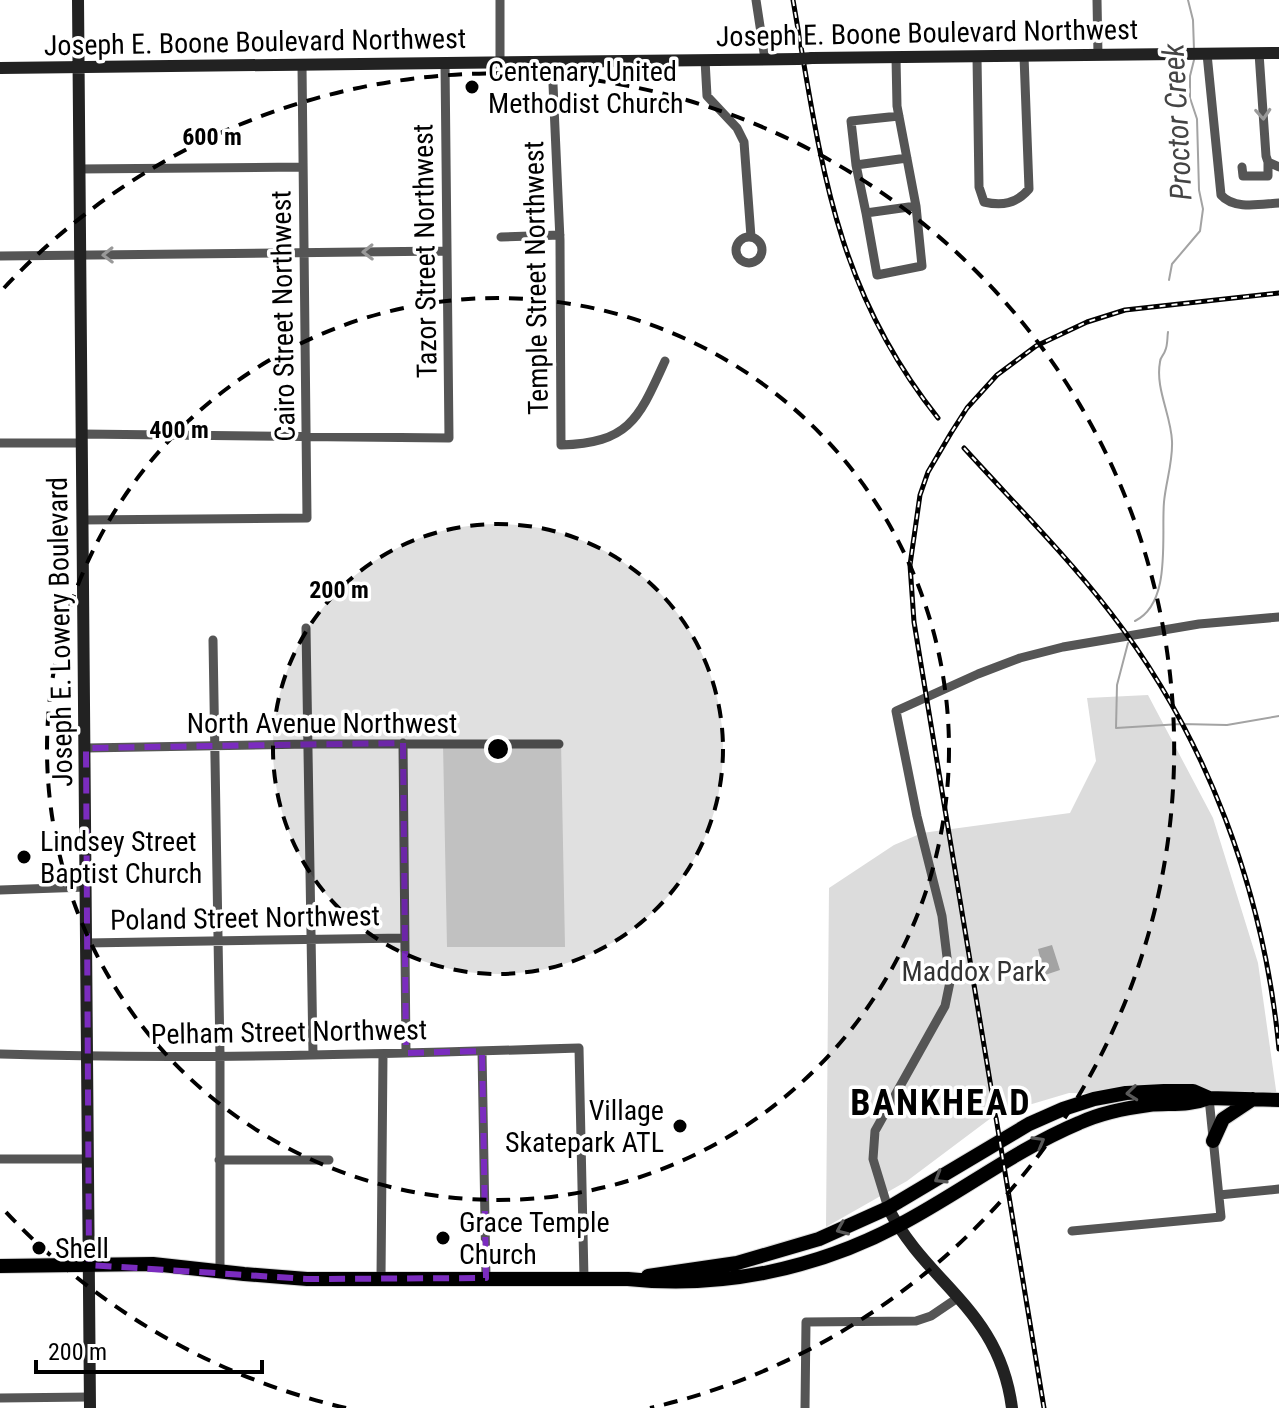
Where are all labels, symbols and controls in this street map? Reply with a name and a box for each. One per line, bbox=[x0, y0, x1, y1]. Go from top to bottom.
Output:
street label: Joseph E. Boone Boulevard Northwest bbox=[716, 13, 1138, 53]
street label: Joseph E. Boone Boulevard Northwest bbox=[44, 22, 466, 62]
water label: Proctor Creek bbox=[1155, 42, 1199, 201]
place label: Centenary United Methodist Church bbox=[488, 55, 684, 120]
marker: Centenary United Methodist Church bbox=[463, 78, 481, 96]
one-way arrow bbox=[1254, 108, 1271, 121]
text: 600 m bbox=[182, 123, 242, 151]
street label: Tazor Street Northwest bbox=[406, 124, 444, 378]
street label: Temple Street Northwest bbox=[517, 141, 555, 415]
street label: Cairo Street Northwest bbox=[264, 190, 302, 442]
one-way arrow bbox=[361, 243, 374, 260]
one-way arrow bbox=[101, 246, 114, 264]
text: 400 m bbox=[149, 416, 209, 444]
street label: Joseph E. Lowery Boulevard bbox=[41, 477, 79, 787]
text: 200 m bbox=[309, 576, 369, 604]
street label: North Avenue Northwest bbox=[187, 707, 457, 740]
centre of rings bbox=[484, 735, 512, 763]
place label: Lindsey Street Baptist Church bbox=[40, 825, 202, 890]
marker: Lindsey Street Baptist Church bbox=[15, 848, 33, 866]
street label: Poland Street Northwest bbox=[110, 899, 380, 937]
park label: Maddox Park bbox=[902, 955, 1047, 988]
street label: Pelham Street Northwest bbox=[151, 1013, 427, 1051]
district label: BANKHEAD bbox=[850, 1082, 1032, 1124]
one-way arrow bbox=[1125, 1084, 1138, 1101]
place label: Village Skatepark ATL bbox=[505, 1094, 664, 1159]
marker: Village Skatepark ATL bbox=[671, 1117, 689, 1135]
one-way arrow bbox=[1031, 1136, 1045, 1152]
one-way arrow bbox=[934, 1169, 949, 1184]
place label: Grace Temple Church bbox=[459, 1206, 610, 1271]
one-way arrow bbox=[836, 1220, 850, 1236]
marker: Grace Temple Church bbox=[434, 1229, 452, 1247]
place label: Shell bbox=[55, 1232, 109, 1265]
marker: Shell bbox=[30, 1239, 48, 1257]
scale bar bbox=[36, 1324, 262, 1374]
text: 200 m bbox=[48, 1338, 107, 1366]

